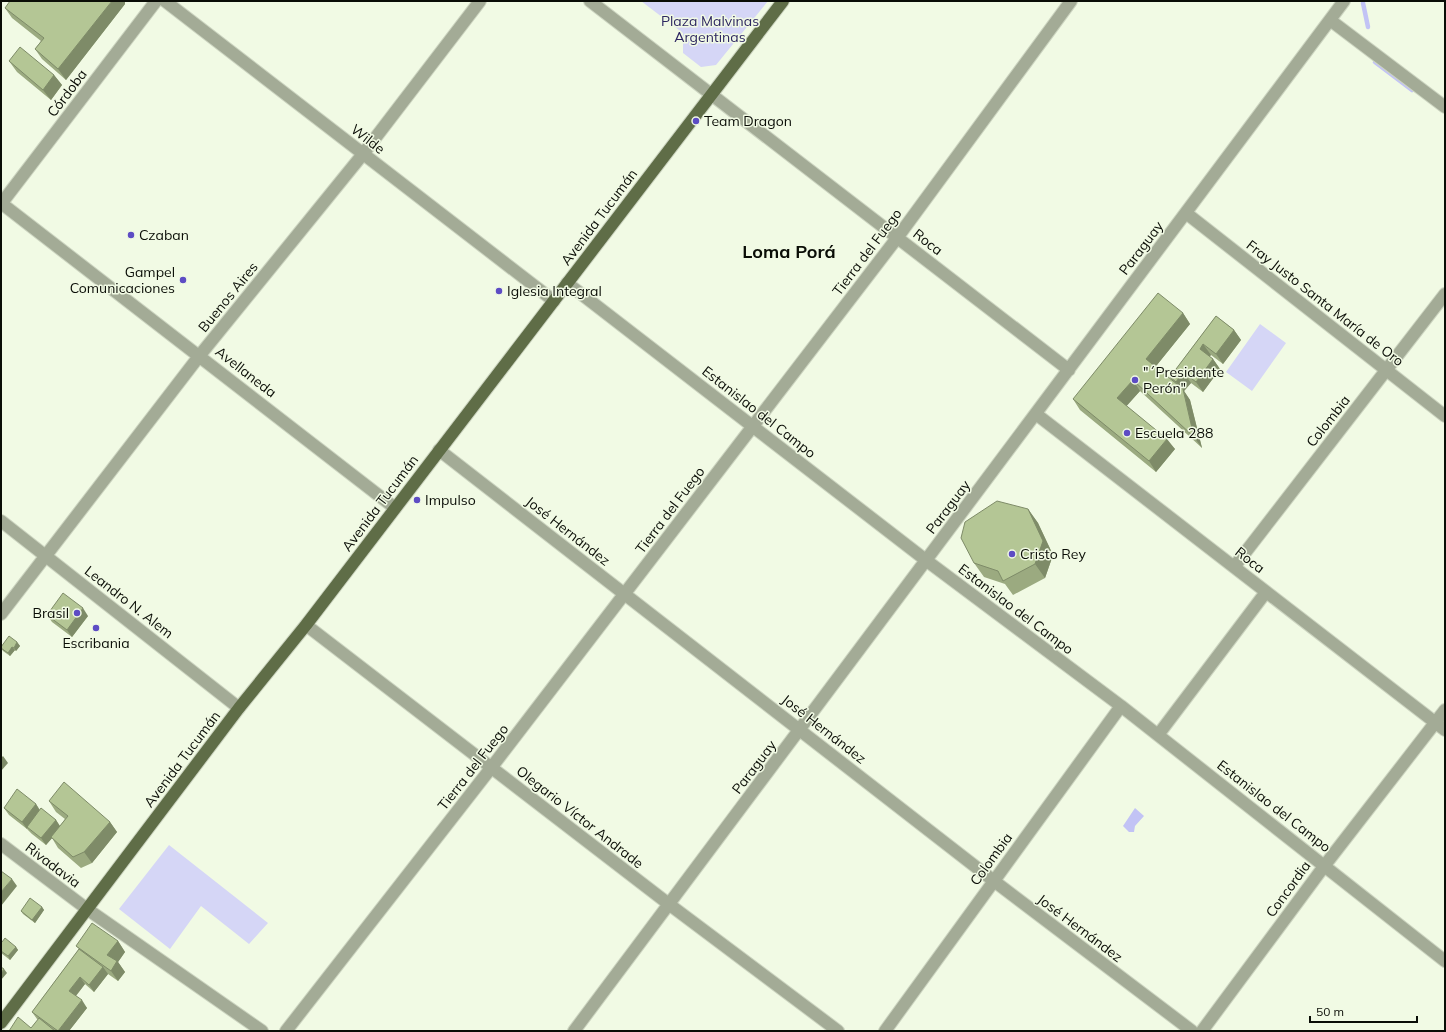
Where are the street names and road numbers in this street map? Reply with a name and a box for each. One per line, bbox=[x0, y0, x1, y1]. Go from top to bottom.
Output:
street label: Córdoba bbox=[43, 66, 91, 120]
street label: Wilde bbox=[347, 120, 389, 158]
street label: Avenida Tucumán bbox=[557, 165, 641, 269]
street label: Tierra del Fuego bbox=[828, 205, 906, 299]
street label: Paraguay bbox=[1115, 217, 1167, 279]
street label: Roca bbox=[910, 225, 946, 259]
street label: Fray Justo Santa María de Oro bbox=[1243, 236, 1407, 370]
street label: Buenos Aires bbox=[194, 258, 262, 336]
street label: Avellaneda bbox=[212, 343, 280, 401]
street label: Estanislao del Campo bbox=[698, 362, 820, 462]
street label: Colombia bbox=[1302, 391, 1354, 451]
street label: Avenida Tucumán bbox=[338, 451, 422, 555]
street label: Tierra del Fuego bbox=[631, 463, 709, 557]
street label: Paraguay bbox=[922, 476, 974, 538]
street label: José Hernández bbox=[522, 492, 614, 570]
street label: Roca bbox=[1232, 543, 1268, 577]
street label: Estanislao del Campo bbox=[955, 560, 1077, 658]
street label: Leandro N. Alem bbox=[81, 562, 177, 642]
street label: José Hernández bbox=[778, 690, 870, 768]
street label: Avenida Tucumán bbox=[140, 707, 224, 811]
street label: Tierra del Fuego bbox=[434, 720, 512, 814]
street label: Paraguay bbox=[728, 736, 780, 798]
street label: Estanislao del Campo bbox=[1213, 756, 1335, 856]
street label: Olegario Víctor Andrade bbox=[513, 762, 647, 872]
street label: Colombia bbox=[966, 829, 1016, 889]
street label: Rivadavia bbox=[22, 838, 84, 892]
street label: Concordia bbox=[1262, 857, 1314, 921]
street label: José Hernández bbox=[1034, 890, 1126, 966]

